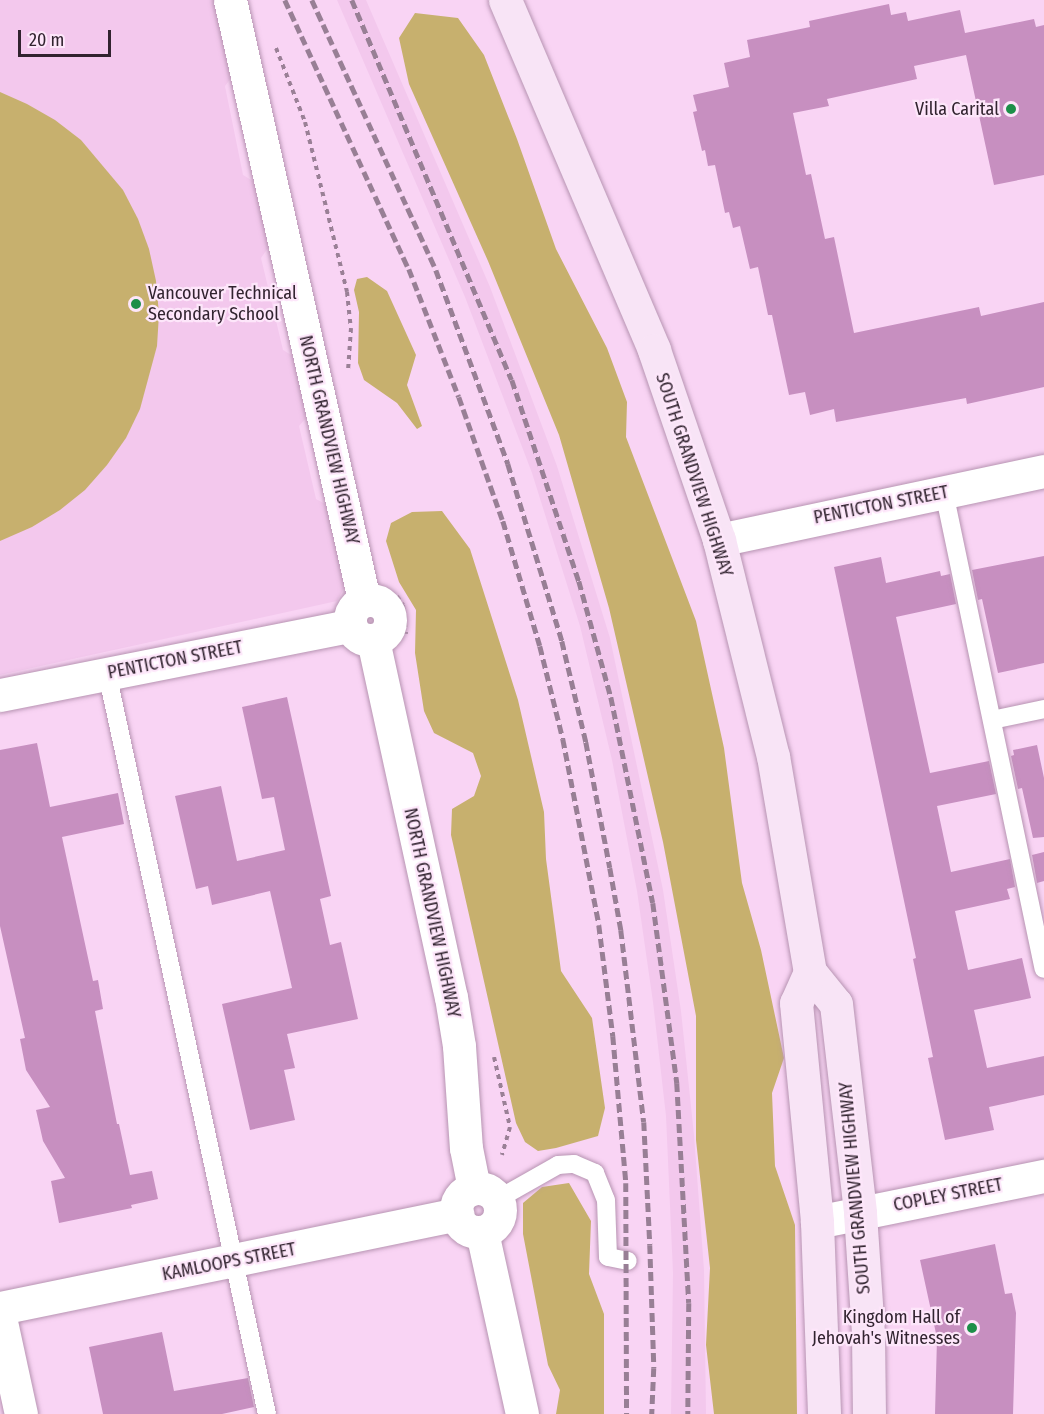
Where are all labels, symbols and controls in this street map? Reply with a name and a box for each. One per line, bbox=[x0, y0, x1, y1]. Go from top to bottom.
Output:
scale bar bbox=[21, 18, 114, 56]
text: 20 m bbox=[29, 29, 64, 51]
place label: Villa Carital bbox=[915, 98, 999, 120]
marker: Villa Carital bbox=[1004, 102, 1018, 116]
place label: Vancouver Technical Secondary School bbox=[148, 283, 297, 326]
marker: Vancouver Technical Secondary School bbox=[129, 297, 143, 311]
street label: NORTH GRANDVIEW HIGHWAY bbox=[294, 333, 364, 547]
street label: SOUTH GRANDVIEW HIGHWAY bbox=[651, 370, 737, 580]
street label: PENTICTON STREET bbox=[812, 481, 950, 529]
street label: PENTICTON STREET bbox=[106, 636, 244, 684]
street label: NORTH GRANDVIEW HIGHWAY bbox=[399, 806, 465, 1020]
street label: SOUTH GRANDVIEW HIGHWAY bbox=[835, 1081, 875, 1295]
street label: COPLEY STREET bbox=[892, 1174, 1004, 1216]
street label: KAMLOOPS STREET bbox=[160, 1238, 298, 1286]
place label: Kingdom Hall of Jehovah's Witnesses bbox=[812, 1307, 960, 1350]
marker: Kingdom Hall of Jehovah's Witnesses bbox=[965, 1321, 979, 1335]

